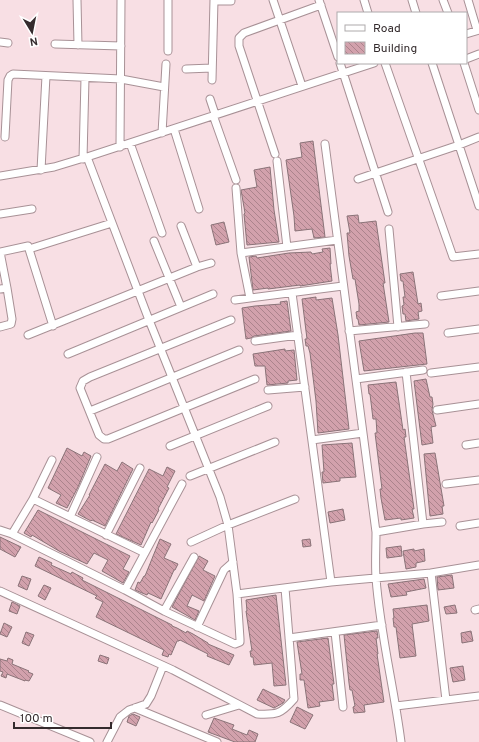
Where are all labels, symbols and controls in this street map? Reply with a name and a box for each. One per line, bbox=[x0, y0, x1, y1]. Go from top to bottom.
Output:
north arrow bbox=[12, 12, 52, 52]
legend bbox=[337, 12, 467, 64]
text: Road bbox=[373, 21, 401, 37]
text: N bbox=[28, 33, 39, 48]
text: Building bbox=[373, 41, 417, 57]
scale bar bbox=[14, 704, 111, 730]
text: 100 m bbox=[20, 711, 53, 727]

